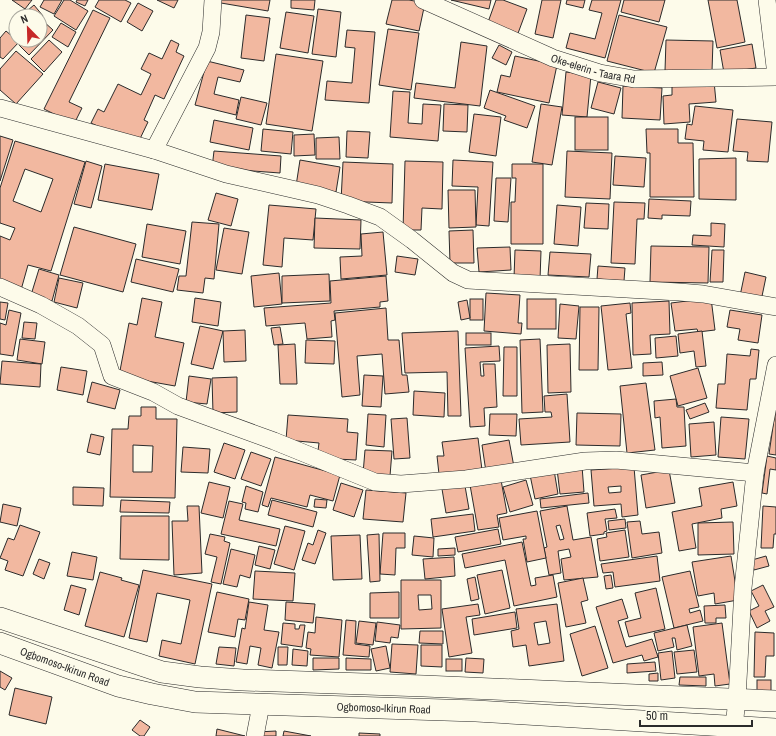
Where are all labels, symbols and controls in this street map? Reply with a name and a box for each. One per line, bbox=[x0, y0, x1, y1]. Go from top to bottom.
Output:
north arrow bbox=[8, 8, 48, 48]
text: N bbox=[18, 11, 30, 27]
street label: Oke-elerin - Taara Rd bbox=[549, 51, 636, 86]
street label: Ogbomoso-Ikirun Road bbox=[18, 644, 111, 689]
street label: Ogbomoso-Ikirun Road bbox=[336, 700, 431, 717]
scale bar bbox=[640, 702, 752, 728]
text: 50 m bbox=[646, 708, 668, 724]

